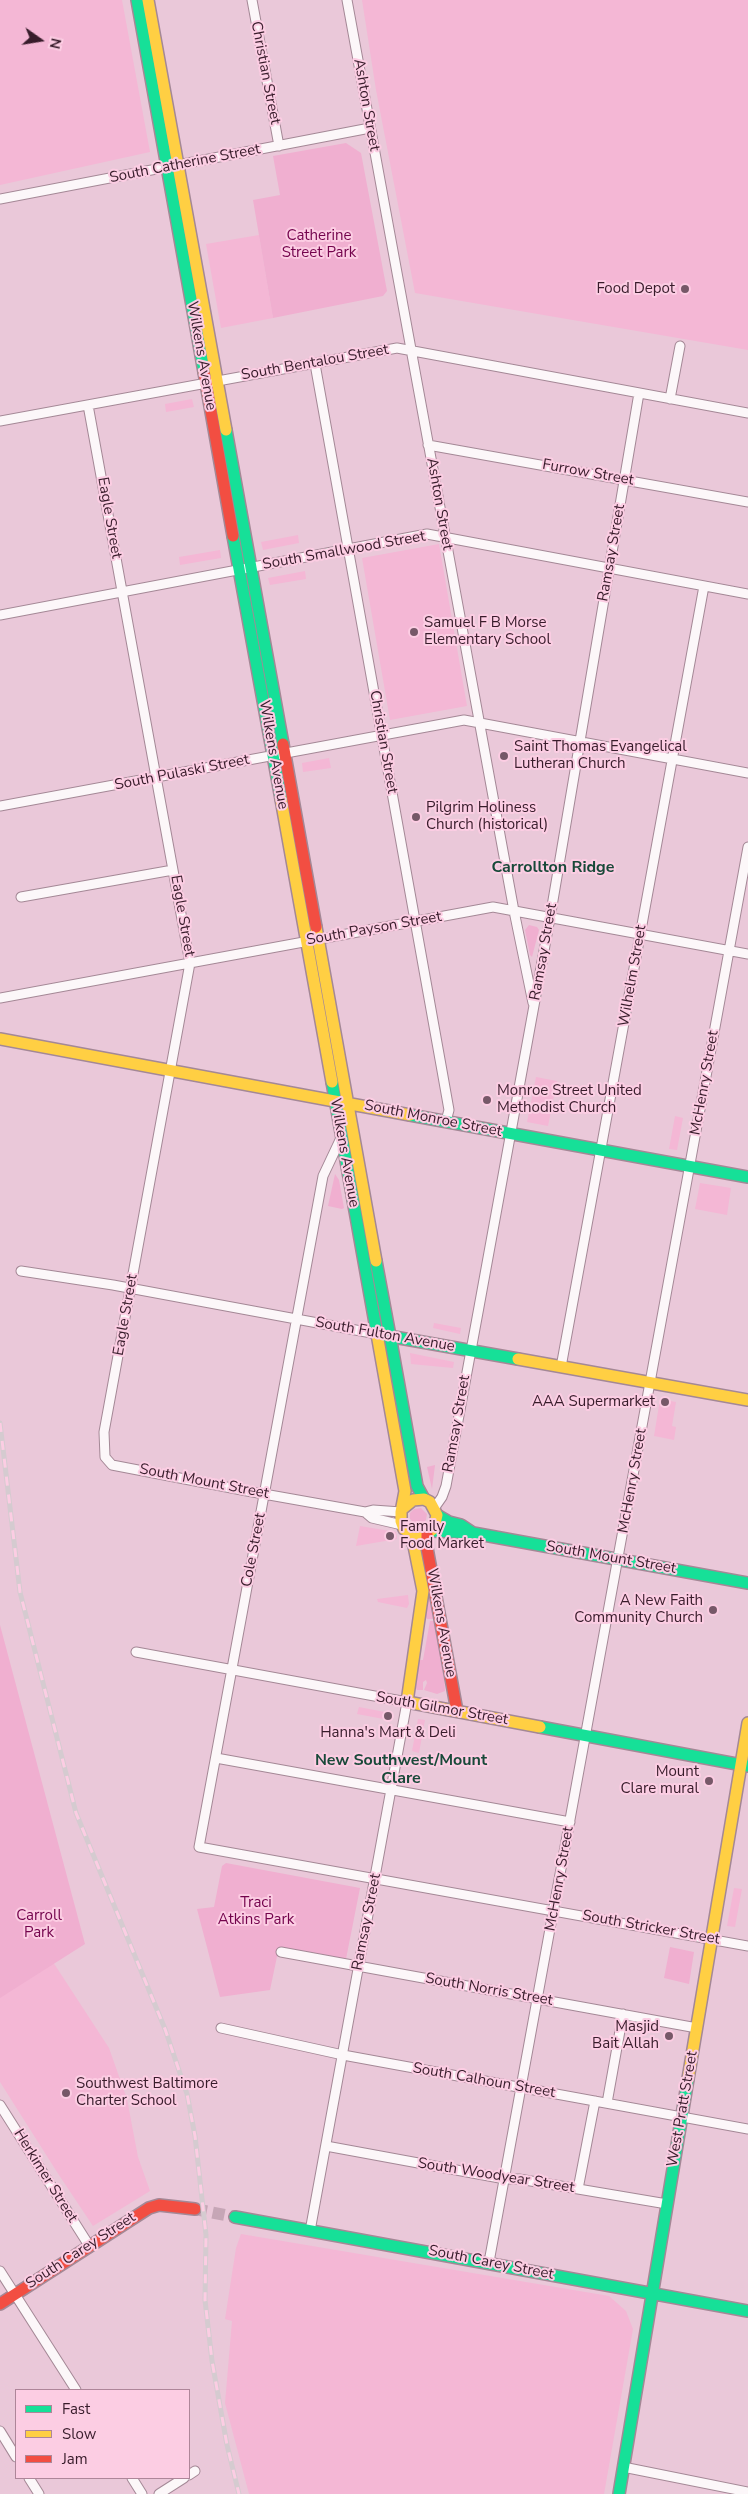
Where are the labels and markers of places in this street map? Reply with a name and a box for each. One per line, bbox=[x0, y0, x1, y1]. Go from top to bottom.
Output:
place label: Food Depot bbox=[596, 280, 675, 298]
marker: Food Depot bbox=[679, 283, 691, 295]
place label: Samuel F B Morse Elementary School bbox=[424, 614, 551, 649]
marker: Samuel F B Morse Elementary School bbox=[408, 626, 420, 638]
place label: Saint Thomas Evangelical Lutheran Church bbox=[514, 738, 687, 773]
marker: Saint Thomas Evangelical Lutheran Church bbox=[498, 750, 510, 762]
place label: Pilgrim Holiness Church (historical) bbox=[426, 799, 548, 834]
marker: Pilgrim Holiness Church (historical) bbox=[410, 811, 422, 823]
place label: Monroe Street United Methodist Church bbox=[497, 1082, 642, 1117]
marker: Monroe Street United Methodist Church bbox=[481, 1094, 493, 1106]
place label: AAA Supermarket bbox=[532, 1393, 655, 1411]
marker: AAA Supermarket bbox=[659, 1396, 671, 1408]
place label: Family Food Market bbox=[400, 1518, 484, 1553]
marker: Family Food Market bbox=[384, 1530, 396, 1542]
place label: A New Faith Community Church bbox=[574, 1592, 703, 1627]
marker: A New Faith Community Church bbox=[707, 1604, 719, 1616]
marker: Hanna's Mart & Deli bbox=[382, 1710, 394, 1722]
place label: Hanna's Mart & Deli bbox=[320, 1724, 456, 1742]
place label: Mount Clare mural bbox=[620, 1763, 699, 1798]
marker: Mount Clare mural bbox=[703, 1775, 715, 1787]
place label: Masjid Bait Allah bbox=[592, 2018, 659, 2053]
marker: Masjid Bait Allah bbox=[663, 2030, 675, 2042]
place label: Southwest Baltimore Charter School bbox=[76, 2075, 218, 2110]
marker: Southwest Baltimore Charter School bbox=[60, 2087, 72, 2099]

